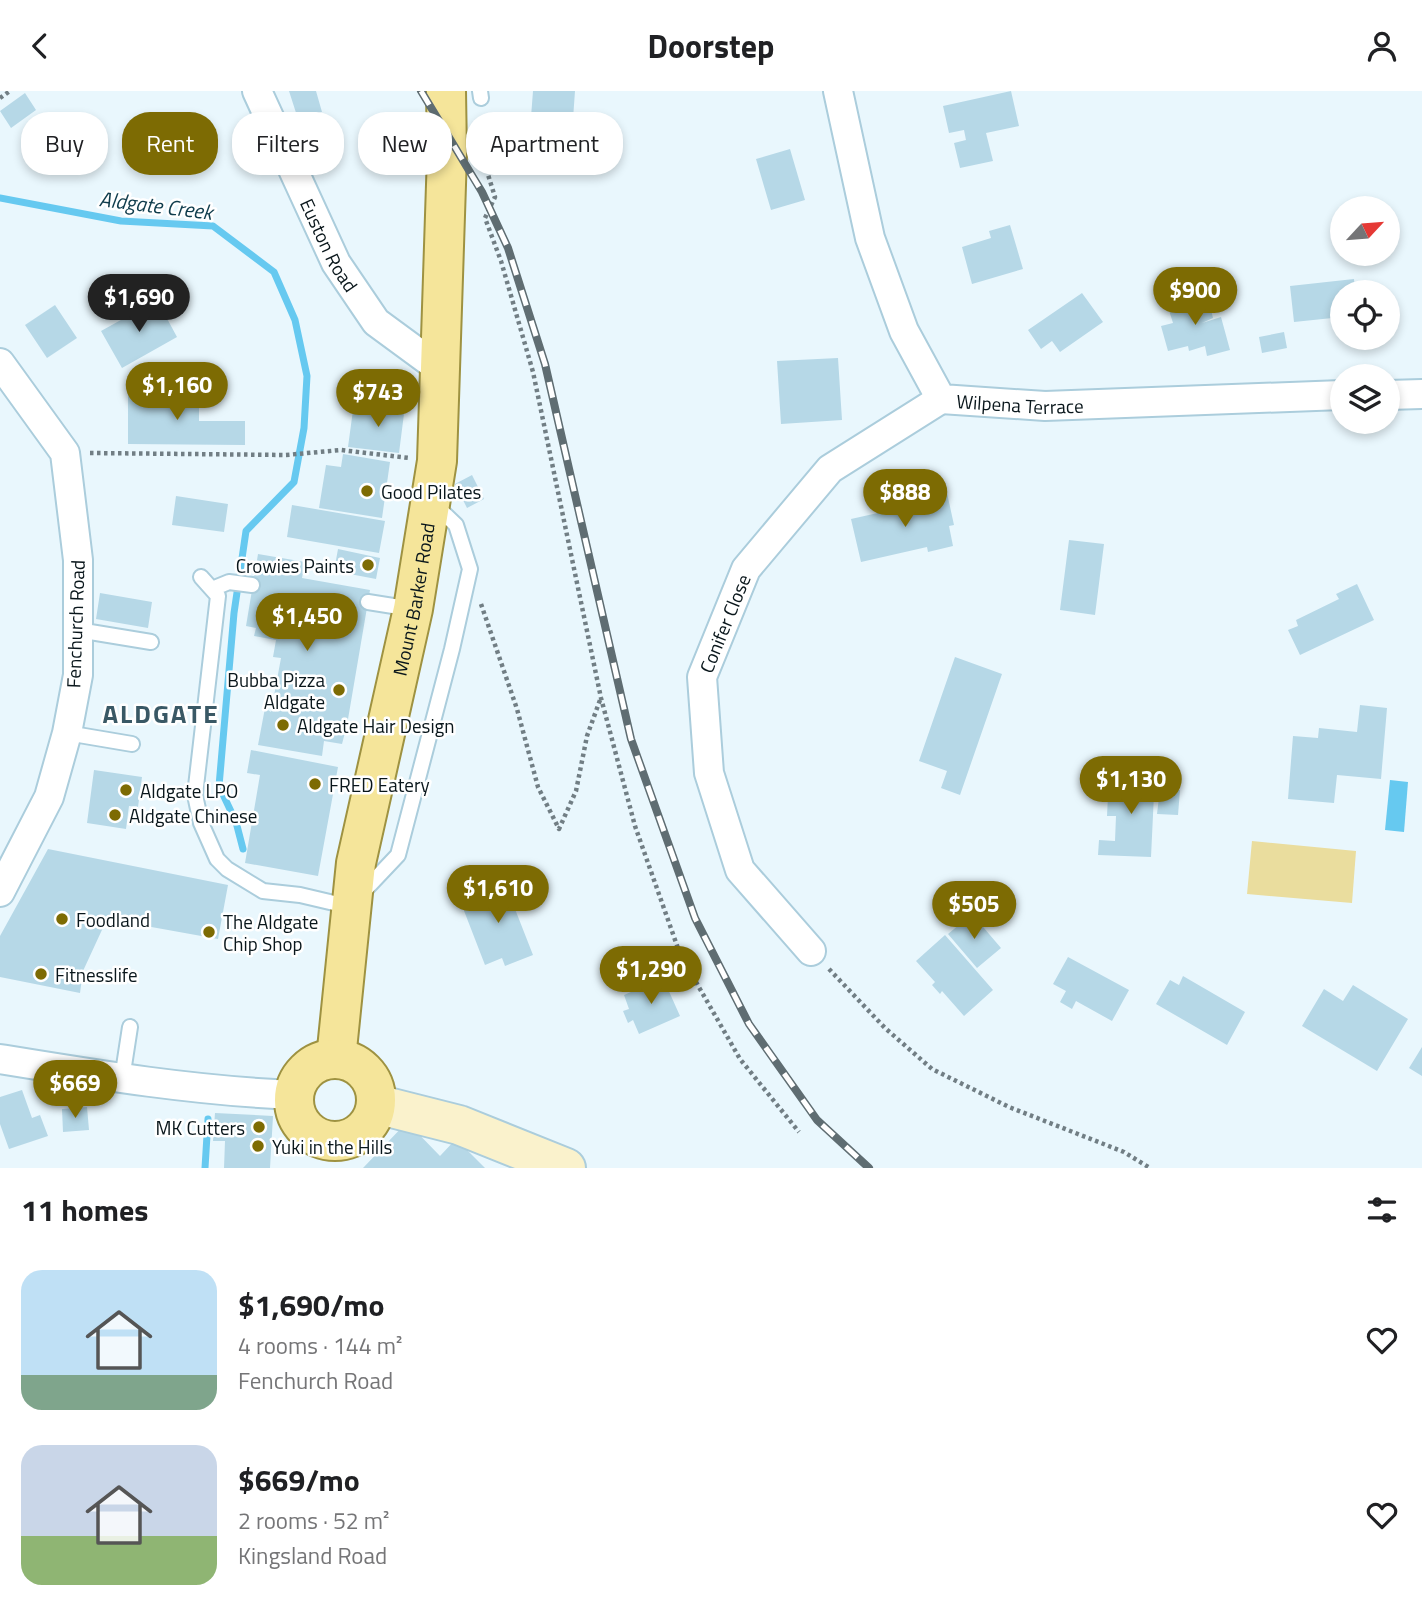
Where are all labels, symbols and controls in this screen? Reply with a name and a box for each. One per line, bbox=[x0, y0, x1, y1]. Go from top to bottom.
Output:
text: Doorstep bbox=[648, 22, 774, 70]
icon: back bbox=[21, 27, 59, 65]
icon: person bbox=[1363, 27, 1401, 65]
chip: Buy bbox=[21, 112, 108, 175]
chip: Rent bbox=[122, 112, 218, 175]
chip: Filters bbox=[232, 112, 344, 175]
chip: New bbox=[358, 112, 452, 175]
chip: Apartment bbox=[466, 112, 623, 175]
water label: Aldgate Creek bbox=[98, 182, 217, 228]
street label: Euston Road bbox=[294, 193, 366, 297]
north arrow bbox=[1330, 196, 1400, 266]
map controls bbox=[1330, 196, 1400, 434]
pin: $900 bbox=[1154, 267, 1236, 327]
text: $900 bbox=[1169, 272, 1221, 307]
pin: $1,690 bbox=[82, 275, 196, 334]
text: $1,690 bbox=[104, 279, 174, 314]
button: locate bbox=[1330, 280, 1400, 350]
pin: $1,160 bbox=[120, 363, 234, 422]
button: layers bbox=[1330, 364, 1400, 434]
text: $1,160 bbox=[142, 367, 212, 402]
pin: $743 bbox=[337, 369, 419, 429]
text: $743 bbox=[352, 374, 404, 409]
street label: Wilpena Terrace bbox=[955, 386, 1084, 421]
pin: $888 bbox=[864, 469, 946, 529]
text: $888 bbox=[879, 474, 931, 509]
place label: Good Pilates bbox=[381, 477, 482, 506]
marker: Good Pilates bbox=[359, 483, 375, 499]
street label: Mount Barker Road bbox=[384, 520, 441, 679]
place label: Crowies Paints bbox=[236, 551, 354, 580]
marker: Crowies Paints bbox=[360, 557, 376, 573]
street label: Fenchurch Road bbox=[58, 559, 92, 689]
street label: Conifer Close bbox=[691, 569, 757, 677]
pin: $1,450 bbox=[250, 594, 364, 653]
text: $1,450 bbox=[272, 598, 342, 633]
place label: Bubba Pizza Aldgate bbox=[227, 665, 325, 716]
marker: Bubba Pizza Aldgate bbox=[331, 682, 347, 698]
district label: ALDGATE bbox=[102, 694, 220, 733]
place label: Aldgate Hair Design bbox=[297, 711, 455, 740]
marker: Aldgate Hair Design bbox=[275, 717, 291, 733]
pin: $1,130 bbox=[1074, 757, 1188, 816]
text: $1,130 bbox=[1096, 761, 1166, 796]
place label: FRED Eatery bbox=[329, 770, 430, 799]
place label: Aldgate LPO bbox=[140, 776, 238, 805]
marker: FRED Eatery bbox=[307, 776, 323, 792]
marker: Aldgate LPO bbox=[118, 782, 134, 798]
place label: Aldgate Chinese bbox=[129, 801, 257, 830]
marker: Aldgate Chinese bbox=[107, 807, 123, 823]
pin: $1,610 bbox=[441, 865, 555, 925]
text: $1,610 bbox=[463, 870, 533, 905]
pin: $505 bbox=[933, 881, 1015, 941]
text: $505 bbox=[948, 886, 1000, 921]
place label: Foodland bbox=[76, 905, 150, 934]
place label: The Aldgate Chip Shop bbox=[223, 907, 318, 958]
marker: Foodland bbox=[54, 911, 70, 927]
marker: The Aldgate Chip Shop bbox=[201, 924, 217, 940]
pin: $1,290 bbox=[594, 947, 708, 1006]
text: $1,290 bbox=[616, 951, 686, 986]
place label: Fitnesslife bbox=[55, 960, 138, 989]
marker: Fitnesslife bbox=[33, 966, 49, 982]
pin: $669 bbox=[34, 1061, 116, 1120]
text: $669 bbox=[49, 1065, 101, 1100]
place label: MK Cutters bbox=[155, 1113, 245, 1142]
marker: MK Cutters bbox=[251, 1119, 267, 1135]
place label: Yuki in the Hills bbox=[272, 1132, 393, 1161]
marker: Yuki in the Hills bbox=[250, 1138, 266, 1154]
text: 11 homes bbox=[21, 1187, 148, 1233]
icon: filters bbox=[1363, 1191, 1401, 1229]
text: $1,690/mo bbox=[238, 1282, 384, 1328]
icon: home bbox=[77, 1298, 161, 1382]
icon: heart bbox=[1363, 1321, 1401, 1359]
text: 4 rooms · 144 m² bbox=[238, 1328, 402, 1363]
text: Fenchurch Road bbox=[238, 1363, 393, 1398]
text: $669/mo bbox=[238, 1457, 360, 1503]
icon: home bbox=[77, 1473, 161, 1557]
icon: heart bbox=[1363, 1496, 1401, 1534]
text: 2 rooms · 52 m² bbox=[238, 1503, 389, 1538]
text: Kingsland Road bbox=[238, 1538, 387, 1573]

